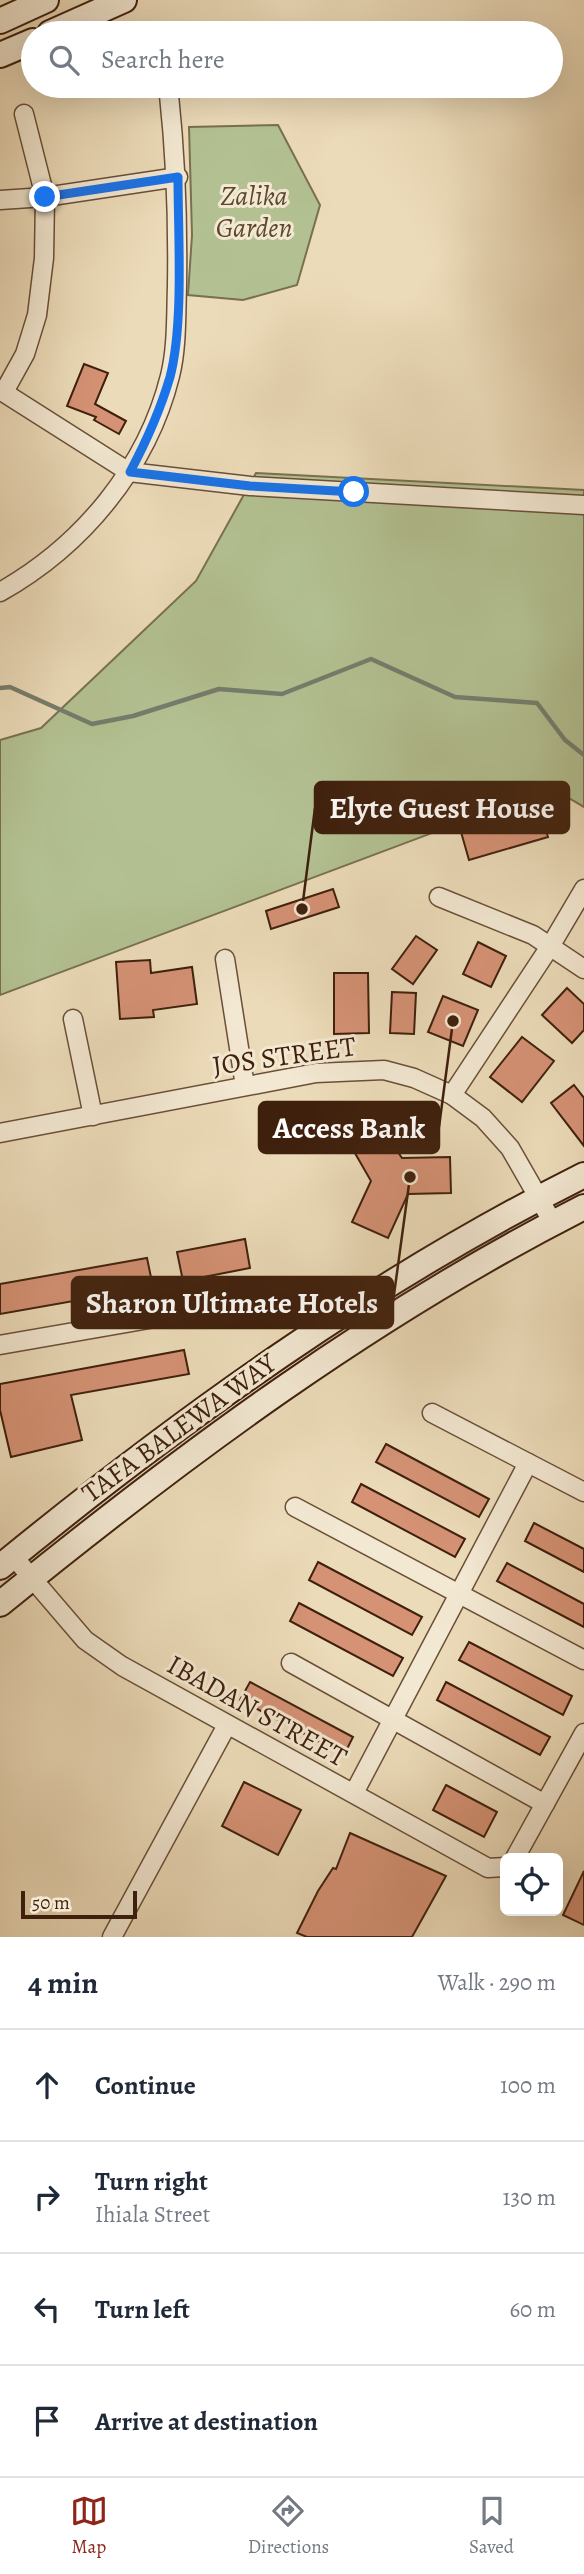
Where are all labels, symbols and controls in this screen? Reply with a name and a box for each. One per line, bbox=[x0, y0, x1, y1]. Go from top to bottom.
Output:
search box bbox=[21, 21, 563, 98]
icon: search bbox=[45, 41, 83, 79]
text: Search here bbox=[101, 42, 225, 77]
park label: Zalika Garden bbox=[216, 177, 292, 247]
route end bbox=[29, 181, 60, 212]
route start bbox=[338, 476, 369, 507]
callout: Elyte Guest House bbox=[315, 782, 569, 833]
text: Elyte Guest House bbox=[329, 788, 555, 828]
street label: JOS STREET bbox=[210, 1027, 358, 1085]
callout: Access Bank bbox=[259, 1102, 439, 1153]
text: Access Bank bbox=[272, 1108, 426, 1148]
callout: Sharon Ultimate Hotels bbox=[72, 1277, 393, 1328]
text: Sharon Ultimate Hotels bbox=[86, 1283, 378, 1323]
street label: TAFA BALEWA WAY bbox=[74, 1344, 285, 1512]
street label: IBADAN STREET bbox=[160, 1646, 354, 1776]
map controls bbox=[500, 1853, 563, 1916]
button: locate bbox=[500, 1853, 563, 1916]
scale bar bbox=[21, 1888, 136, 1920]
text: 50 m bbox=[32, 1890, 70, 1916]
text: 4 min bbox=[28, 1963, 98, 2003]
text: Walk · 290 m bbox=[438, 1967, 556, 1998]
icon: ahead bbox=[28, 2066, 66, 2104]
text: Continue bbox=[95, 2068, 196, 2103]
text: 100 m bbox=[500, 2070, 556, 2101]
text: Turn right bbox=[95, 2164, 208, 2199]
icon: right bbox=[28, 2178, 66, 2216]
text: 130 m bbox=[503, 2182, 556, 2213]
text: Ihiala Street bbox=[95, 2199, 210, 2230]
icon: left bbox=[28, 2290, 66, 2328]
text: Turn left bbox=[95, 2292, 190, 2327]
text: 60 m bbox=[509, 2294, 556, 2325]
icon: arrive bbox=[28, 2402, 66, 2440]
text: Arrive at destination bbox=[95, 2404, 318, 2439]
tab: Map bbox=[70, 2492, 108, 2560]
tab: Directions bbox=[248, 2492, 329, 2560]
tab: Saved bbox=[469, 2492, 514, 2560]

